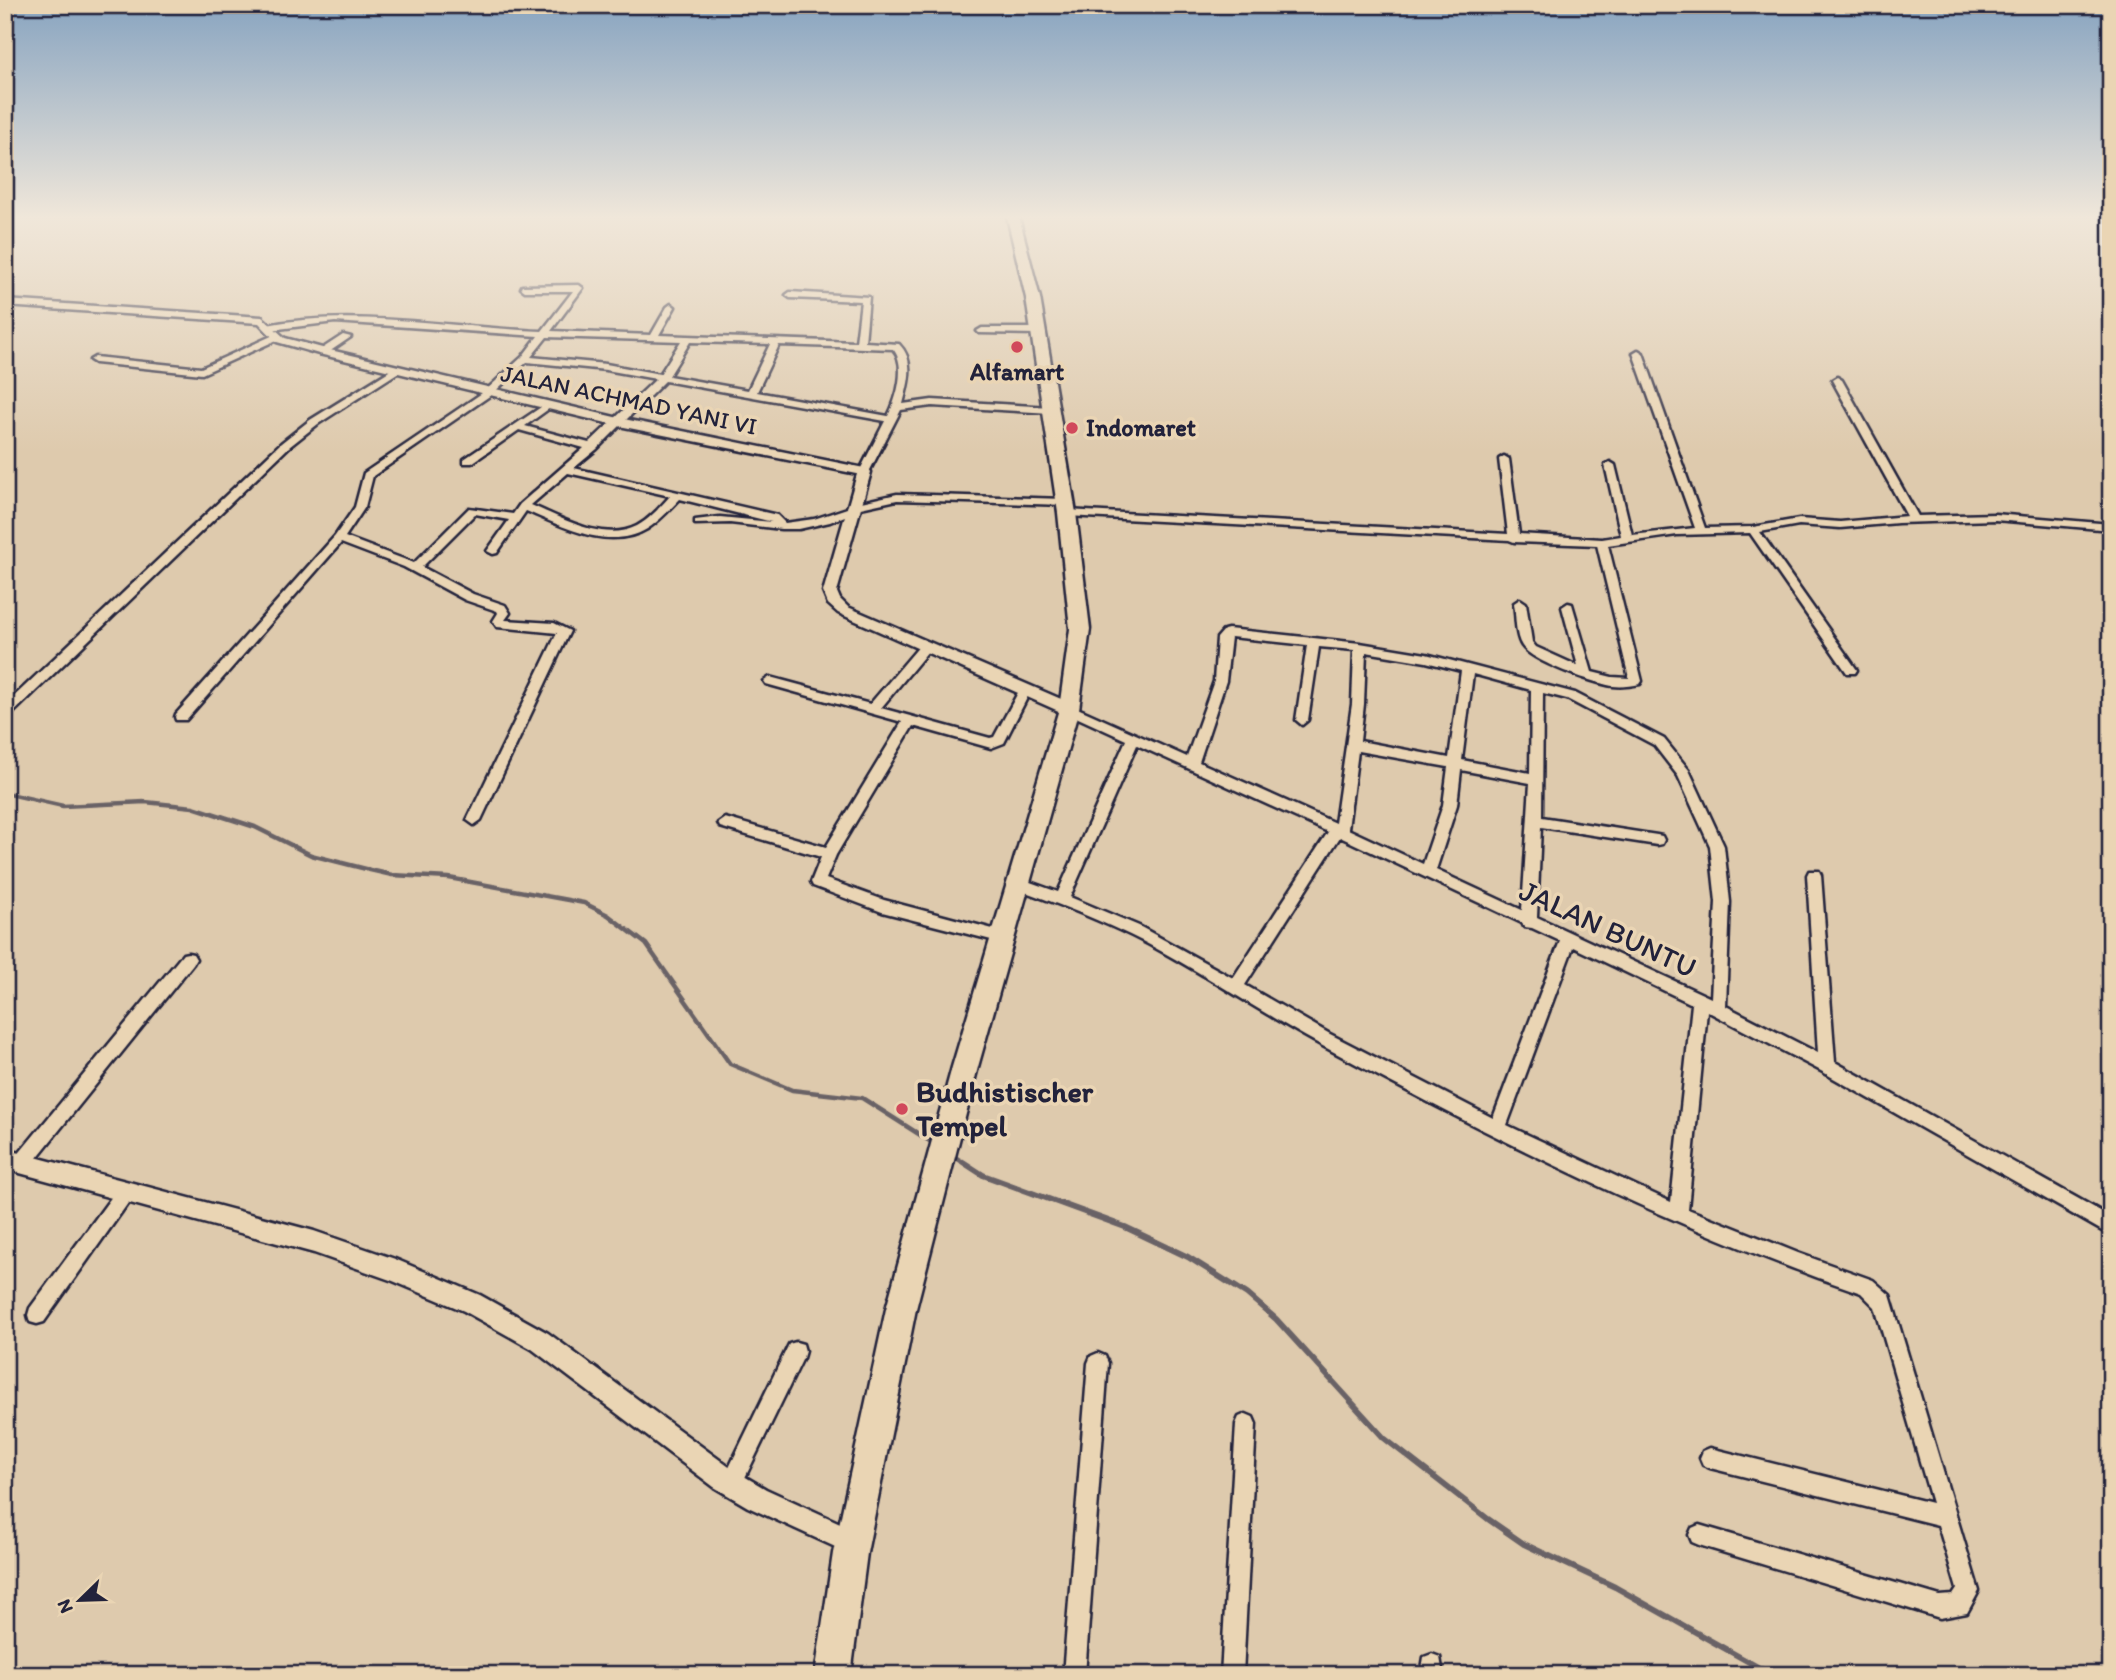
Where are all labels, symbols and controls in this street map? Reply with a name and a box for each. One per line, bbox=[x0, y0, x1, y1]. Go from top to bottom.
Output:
marker: Alfamart bbox=[1009, 339, 1025, 355]
place label: Alfamart bbox=[969, 357, 1064, 386]
street label: JALAN ACHMAD YANI VI bbox=[498, 358, 760, 441]
place label: Indomaret bbox=[1086, 413, 1196, 442]
marker: Indomaret bbox=[1064, 420, 1080, 436]
street label: JALAN BUNTU bbox=[1514, 871, 1703, 986]
place label: Budhistischer Tempel bbox=[915, 1073, 1094, 1144]
marker: Budhistischer Tempel bbox=[894, 1101, 910, 1117]
north arrow bbox=[46, 1564, 116, 1634]
text: N bbox=[52, 1596, 78, 1617]

